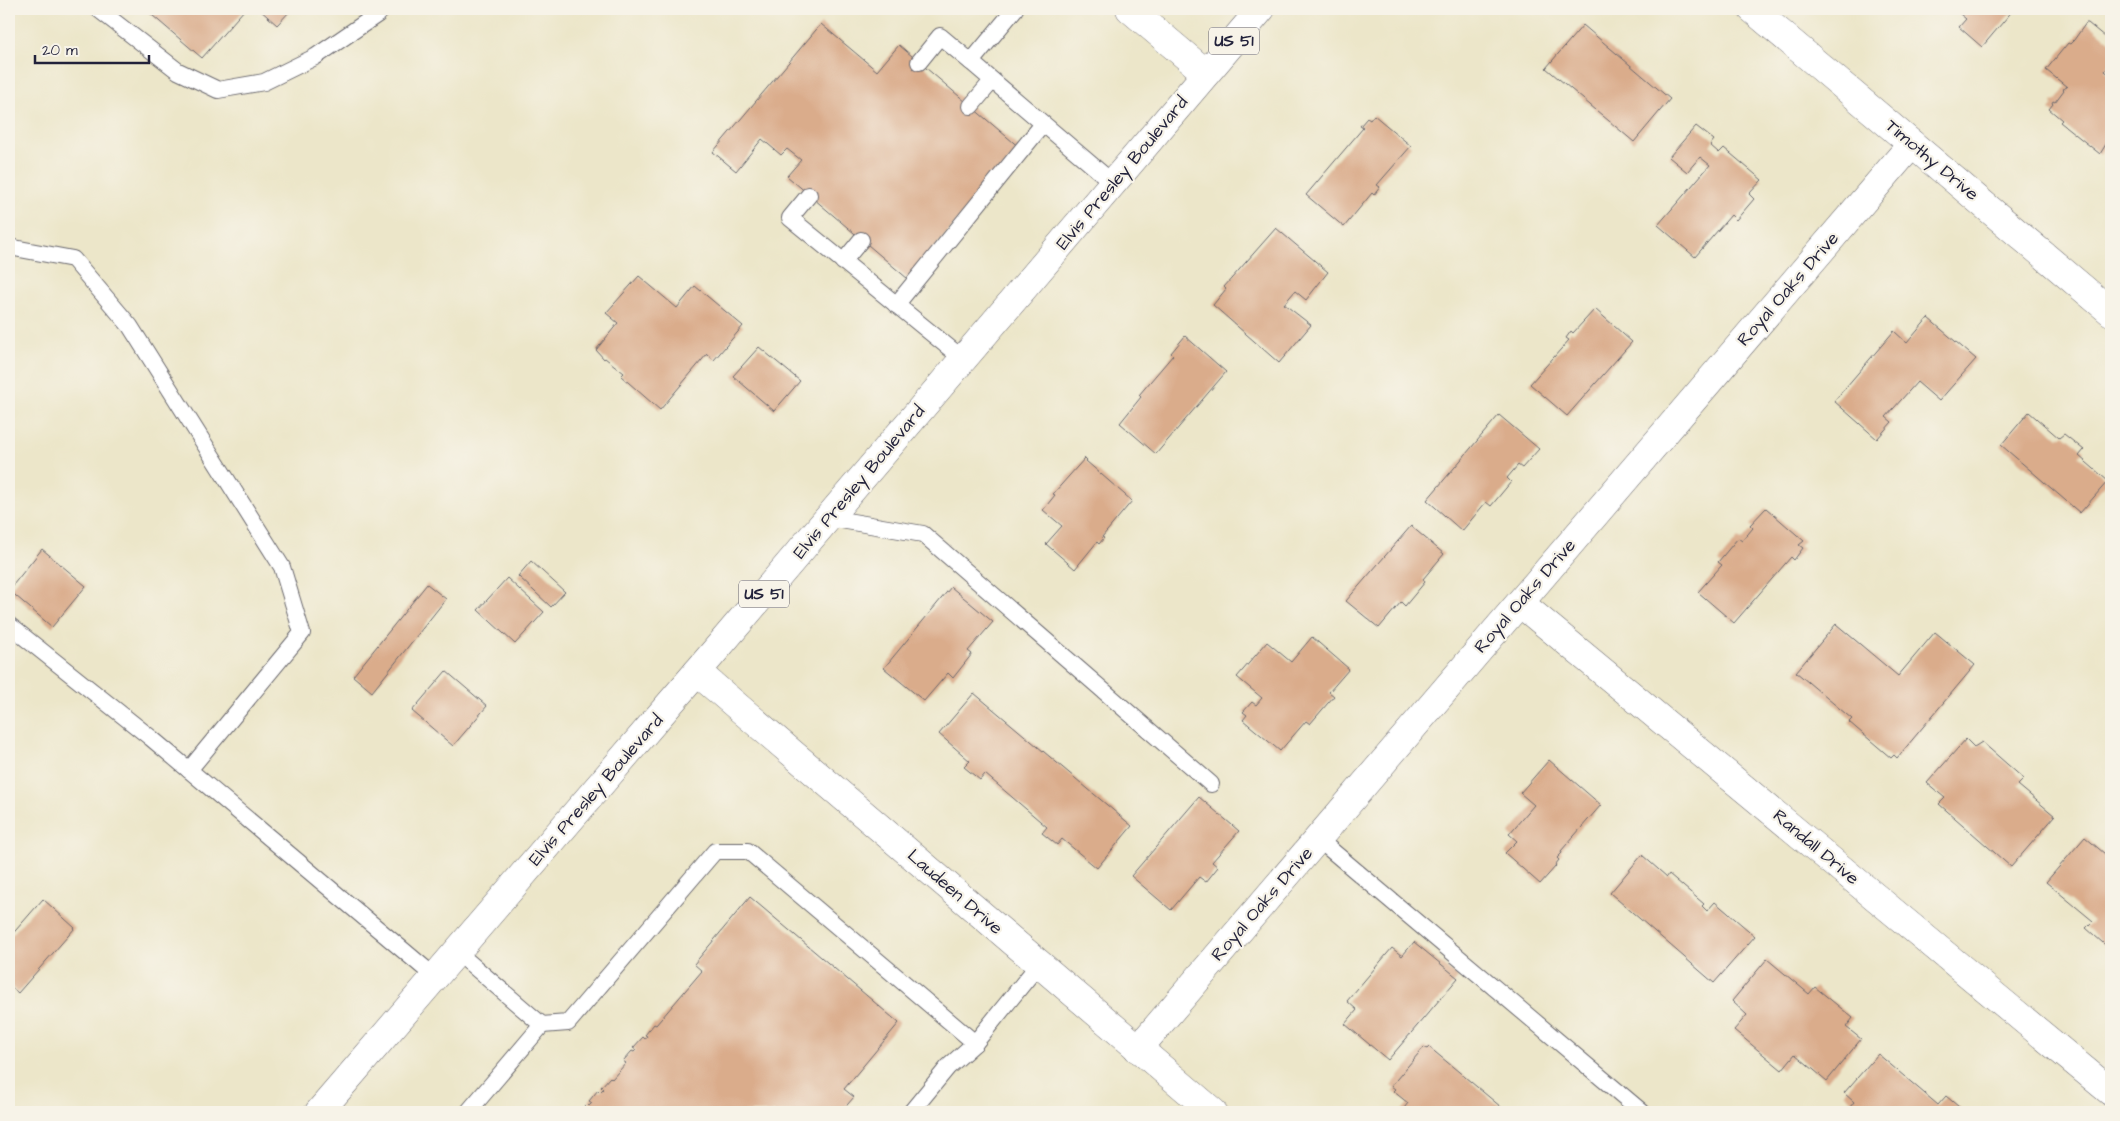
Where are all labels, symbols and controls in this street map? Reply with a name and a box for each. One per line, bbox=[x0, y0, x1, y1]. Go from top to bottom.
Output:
road number: US 51 bbox=[1209, 27, 1259, 54]
scale bar bbox=[35, 32, 149, 64]
text: 20 m bbox=[42, 40, 78, 61]
street label: Elvis Presley Boulevard bbox=[1050, 91, 1195, 256]
street label: Timothy Drive bbox=[1879, 114, 1984, 207]
street label: Royal Oaks Drive bbox=[1731, 226, 1846, 352]
street label: Elvis Presley Boulevard bbox=[787, 400, 932, 565]
street label: Royal Oaks Drive bbox=[1468, 533, 1583, 659]
road number: US 51 bbox=[739, 580, 789, 608]
street label: Elvis Presley Boulevard bbox=[523, 709, 670, 872]
street label: Randall Drive bbox=[1767, 803, 1865, 891]
street label: Royal Oaks Drive bbox=[1205, 841, 1320, 967]
street label: Laudeen Drive bbox=[902, 844, 1008, 941]

